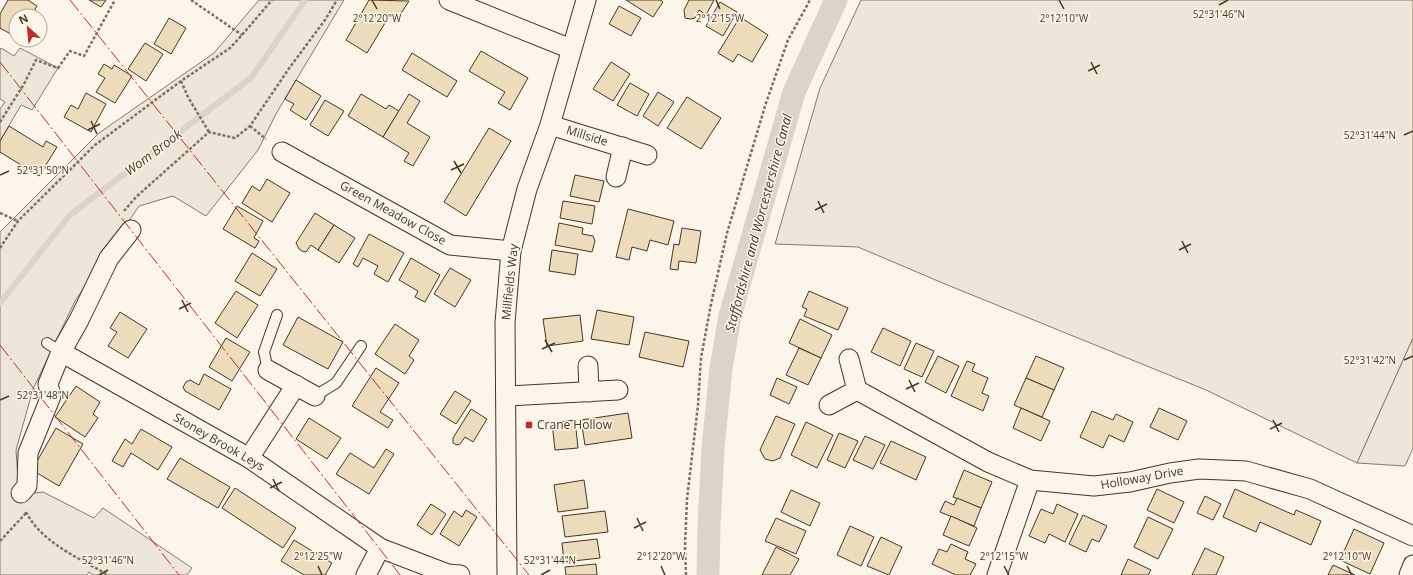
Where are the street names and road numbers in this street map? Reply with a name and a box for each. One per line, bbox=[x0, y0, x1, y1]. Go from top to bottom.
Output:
street label: Millside bbox=[564, 121, 610, 150]
street label: Green Meadow Close bbox=[337, 176, 450, 249]
street label: Millfields Way bbox=[497, 242, 522, 321]
street label: Stoney Brook Leys bbox=[171, 409, 268, 475]
street label: Holloway Drive bbox=[1099, 462, 1185, 493]

